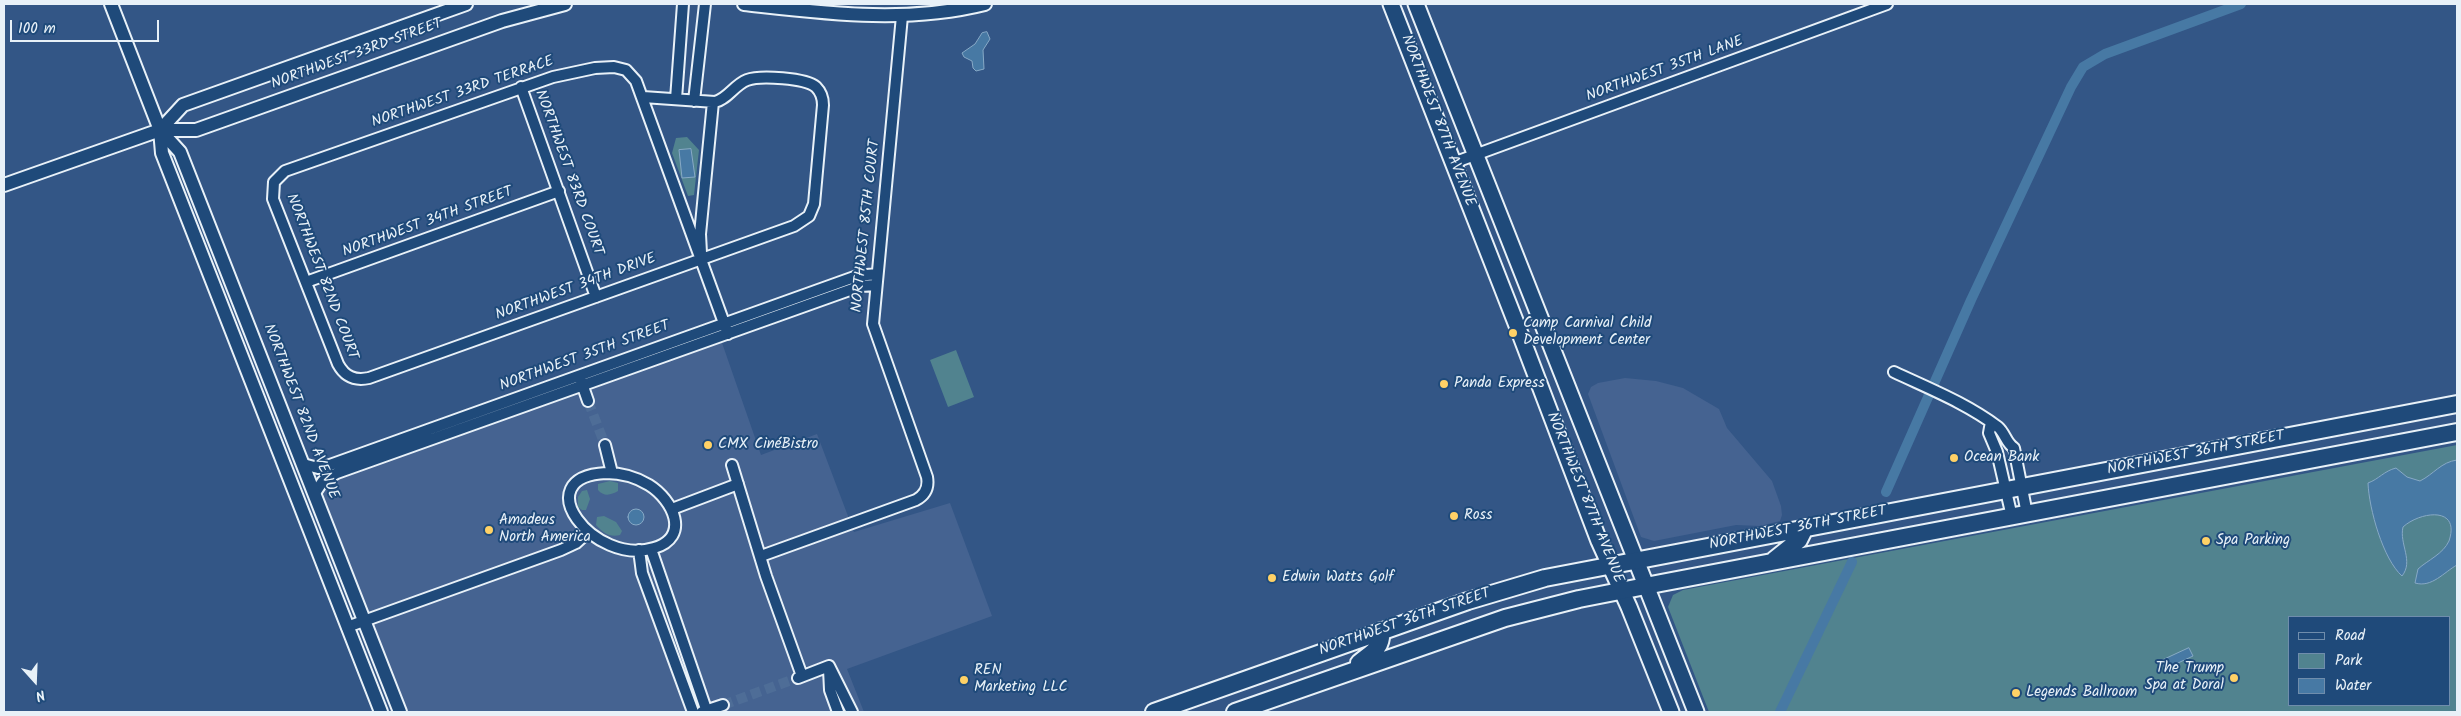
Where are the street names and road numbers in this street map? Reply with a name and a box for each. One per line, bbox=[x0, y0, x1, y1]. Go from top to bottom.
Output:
street label: NORTHWEST 33RD STREET bbox=[269, 16, 445, 94]
street label: NORTHWEST 87TH AVENUE bbox=[1396, 33, 1478, 209]
street label: NORTHWEST 35TH LANE bbox=[1584, 33, 1746, 107]
street label: NORTHWEST 33RD TERRACE bbox=[370, 53, 556, 133]
street label: NORTHWEST 83RD COURT bbox=[530, 88, 606, 258]
street label: NORTHWEST 85TH COURT bbox=[849, 139, 885, 313]
street label: NORTHWEST 34TH STREET bbox=[340, 184, 516, 262]
street label: NORTHWEST 82ND COURT bbox=[281, 192, 361, 362]
street label: NORTHWEST 34TH DRIVE bbox=[493, 251, 659, 325]
street label: NORTHWEST 35TH STREET bbox=[497, 318, 673, 396]
street label: NORTHWEST 82ND AVENUE bbox=[258, 322, 342, 502]
street label: NORTHWEST 87TH AVENUE bbox=[1541, 410, 1627, 586]
street label: NORTHWEST 36TH STREET bbox=[2106, 428, 2286, 480]
street label: NORTHWEST 36TH STREET bbox=[1708, 503, 1888, 555]
street label: NORTHWEST 36TH STREET bbox=[1317, 585, 1493, 661]

